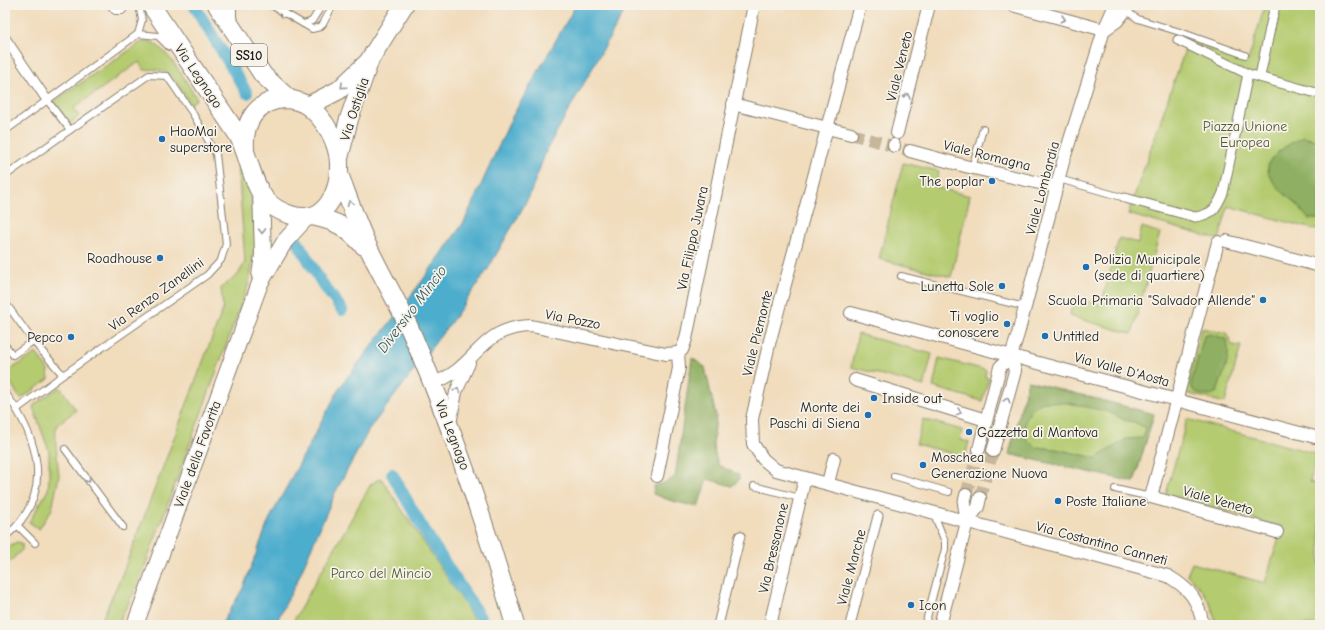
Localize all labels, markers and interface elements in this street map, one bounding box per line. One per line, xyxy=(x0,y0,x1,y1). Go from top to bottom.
one-way arrow xyxy=(1059,14,1066,23)
street label: Viale Veneto xyxy=(883,29,916,103)
street label: Via Legnago xyxy=(171,41,226,112)
road number: SS10 xyxy=(231,44,267,66)
street label: Via Ostiglia xyxy=(336,75,373,143)
one-way arrow xyxy=(340,82,348,89)
one-way arrow xyxy=(902,92,910,99)
park label: Piazza Unione Europea xyxy=(1203,118,1287,151)
place label: HaoMai superstore xyxy=(170,123,232,156)
marker: HaoMai superstore xyxy=(157,134,167,144)
street label: Viale Romagna xyxy=(941,136,1032,175)
street label: Viale Lombardia xyxy=(1022,140,1063,237)
place label: The poplar xyxy=(919,173,984,190)
marker: The poplar xyxy=(987,176,997,186)
street label: Via Filippo Juvara xyxy=(673,185,712,292)
one-way arrow xyxy=(346,200,354,207)
one-way arrow xyxy=(258,228,266,234)
place label: Roadhouse xyxy=(87,250,152,267)
place label: Polizia Municipale (sede di quartiere) xyxy=(1094,251,1205,284)
marker: Roadhouse xyxy=(155,253,165,263)
street label: Via Renzo Zanellini xyxy=(105,254,207,335)
water label: Diversivo Mincio xyxy=(373,262,451,356)
marker: Polizia Municipale (sede di quartiere) xyxy=(1081,262,1091,272)
place label: Lunetta Sole xyxy=(921,278,994,295)
marker: Lunetta Sole xyxy=(997,281,1007,291)
street label: Viale Piemonte xyxy=(739,288,776,378)
place label: Scuola Primaria "Salvador Allende" xyxy=(1048,292,1255,309)
marker: Scuola Primaria "Salvador Allende" xyxy=(1258,295,1268,305)
street label: Via Pozzo xyxy=(544,306,602,333)
place label: Ti voglio conoscere xyxy=(938,308,999,341)
marker: Ti voglio conoscere xyxy=(1002,319,1012,329)
place label: Untitled xyxy=(1053,328,1099,345)
place label: Pepco xyxy=(27,329,63,346)
marker: Untitled xyxy=(1040,331,1050,341)
marker: Pepco xyxy=(66,332,76,342)
street label: Via Valle D'Aosta xyxy=(1072,349,1171,390)
one-way arrow xyxy=(452,387,461,394)
place label: Inside out xyxy=(882,390,943,407)
marker: Inside out xyxy=(869,393,879,403)
one-way arrow xyxy=(1002,397,1011,404)
street label: Via Legnago xyxy=(431,398,474,473)
street label: Viale della Favorita xyxy=(170,399,225,510)
place label: Monte dei Paschi di Siena xyxy=(769,399,860,432)
one-way arrow xyxy=(955,407,962,415)
marker: Monte dei Paschi di Siena xyxy=(863,410,873,420)
place label: Gazzetta di Mantova xyxy=(977,424,1098,441)
marker: Gazzetta di Mantova xyxy=(964,427,974,437)
place label: Moschea Generazione Nuova xyxy=(931,449,1048,482)
marker: Moschea Generazione Nuova xyxy=(918,460,928,470)
one-way arrow xyxy=(83,476,90,483)
street label: Viale Veneto xyxy=(1181,482,1255,519)
place label: Poste Italiane xyxy=(1066,493,1146,510)
marker: Poste Italiane xyxy=(1053,496,1063,506)
street label: Via Bressanone xyxy=(755,501,792,595)
street label: Via Costantino Canneti xyxy=(1034,518,1169,569)
street label: Viale Marche xyxy=(833,527,870,607)
park label: Parco del Mincio xyxy=(331,565,431,582)
place label: Icon xyxy=(919,597,946,614)
marker: Icon xyxy=(906,600,916,610)

